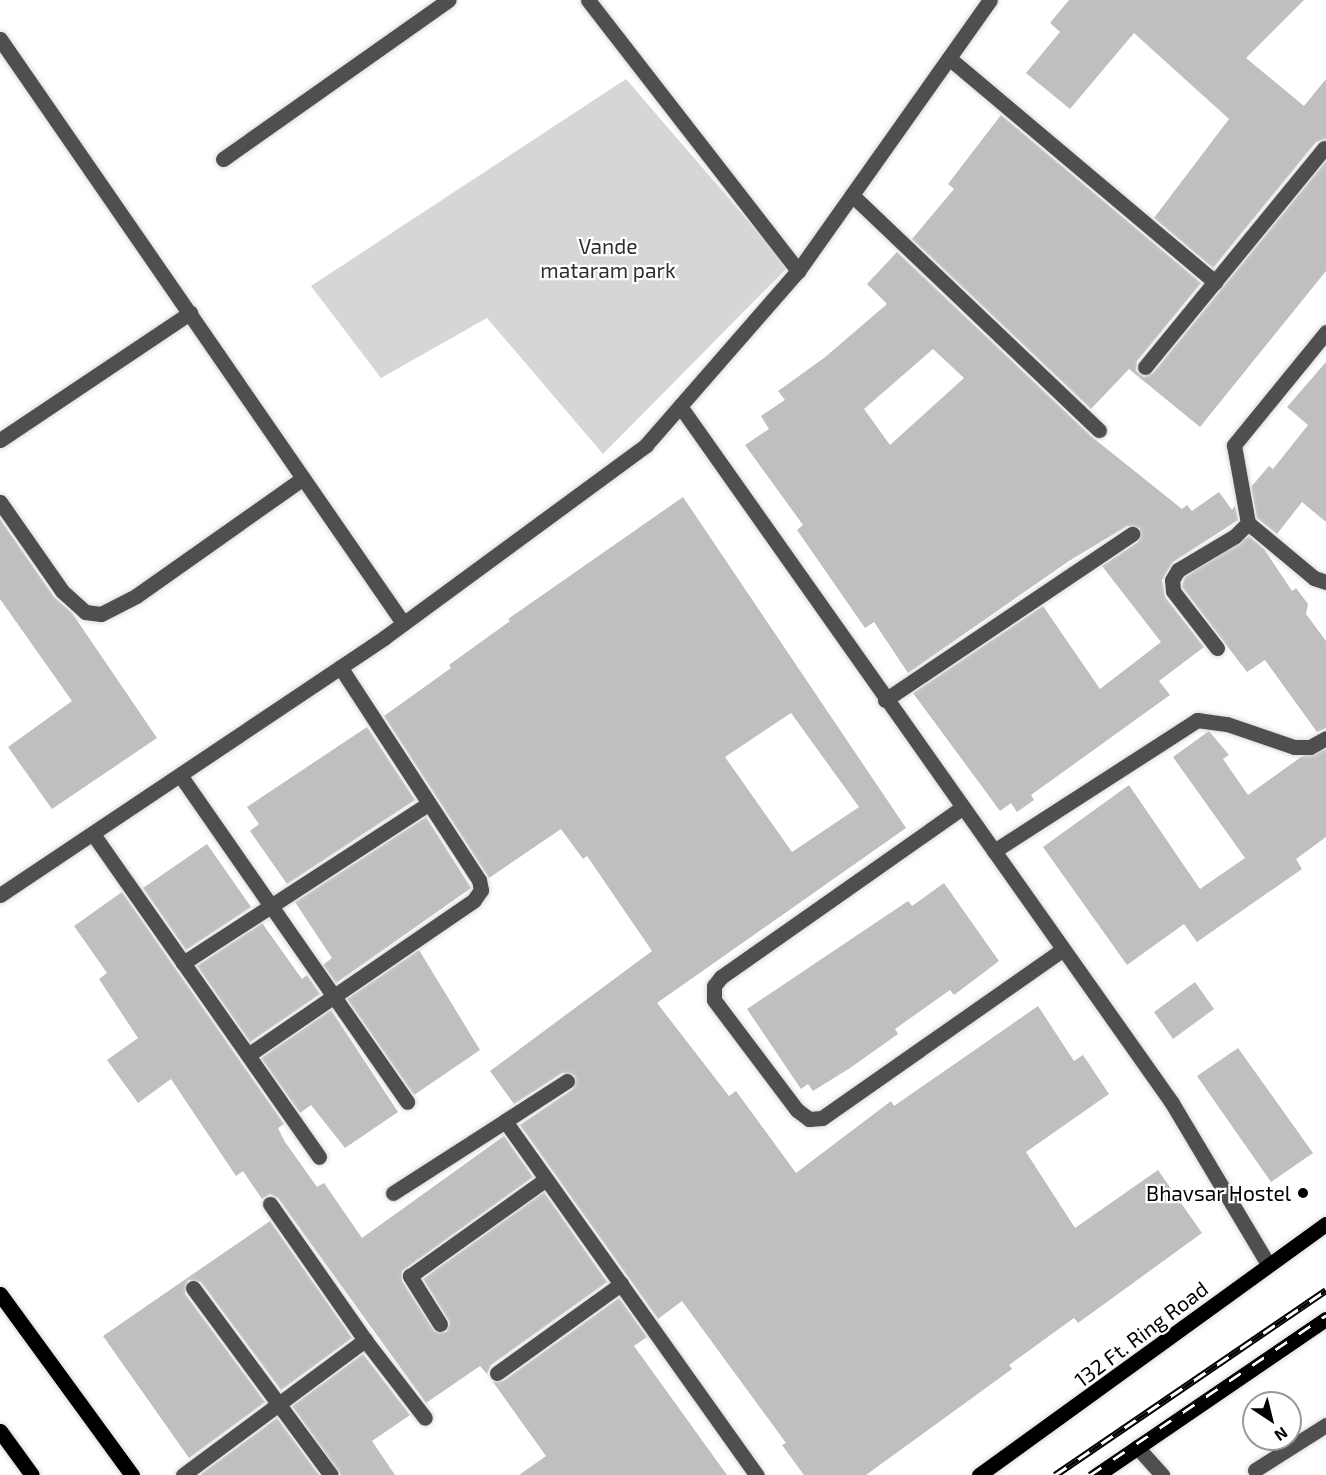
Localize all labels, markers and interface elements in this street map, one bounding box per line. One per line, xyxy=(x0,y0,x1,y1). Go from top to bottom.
park label: Vande mataram park xyxy=(540,233,676,283)
place label: Bhavsar Hostel xyxy=(1146,1180,1291,1206)
marker: Bhavsar Hostel xyxy=(1296,1186,1310,1200)
street label: 132 Ft. Ring Road xyxy=(1069,1276,1213,1392)
north arrow xyxy=(1242,1391,1302,1451)
text: N xyxy=(1271,1423,1292,1446)

